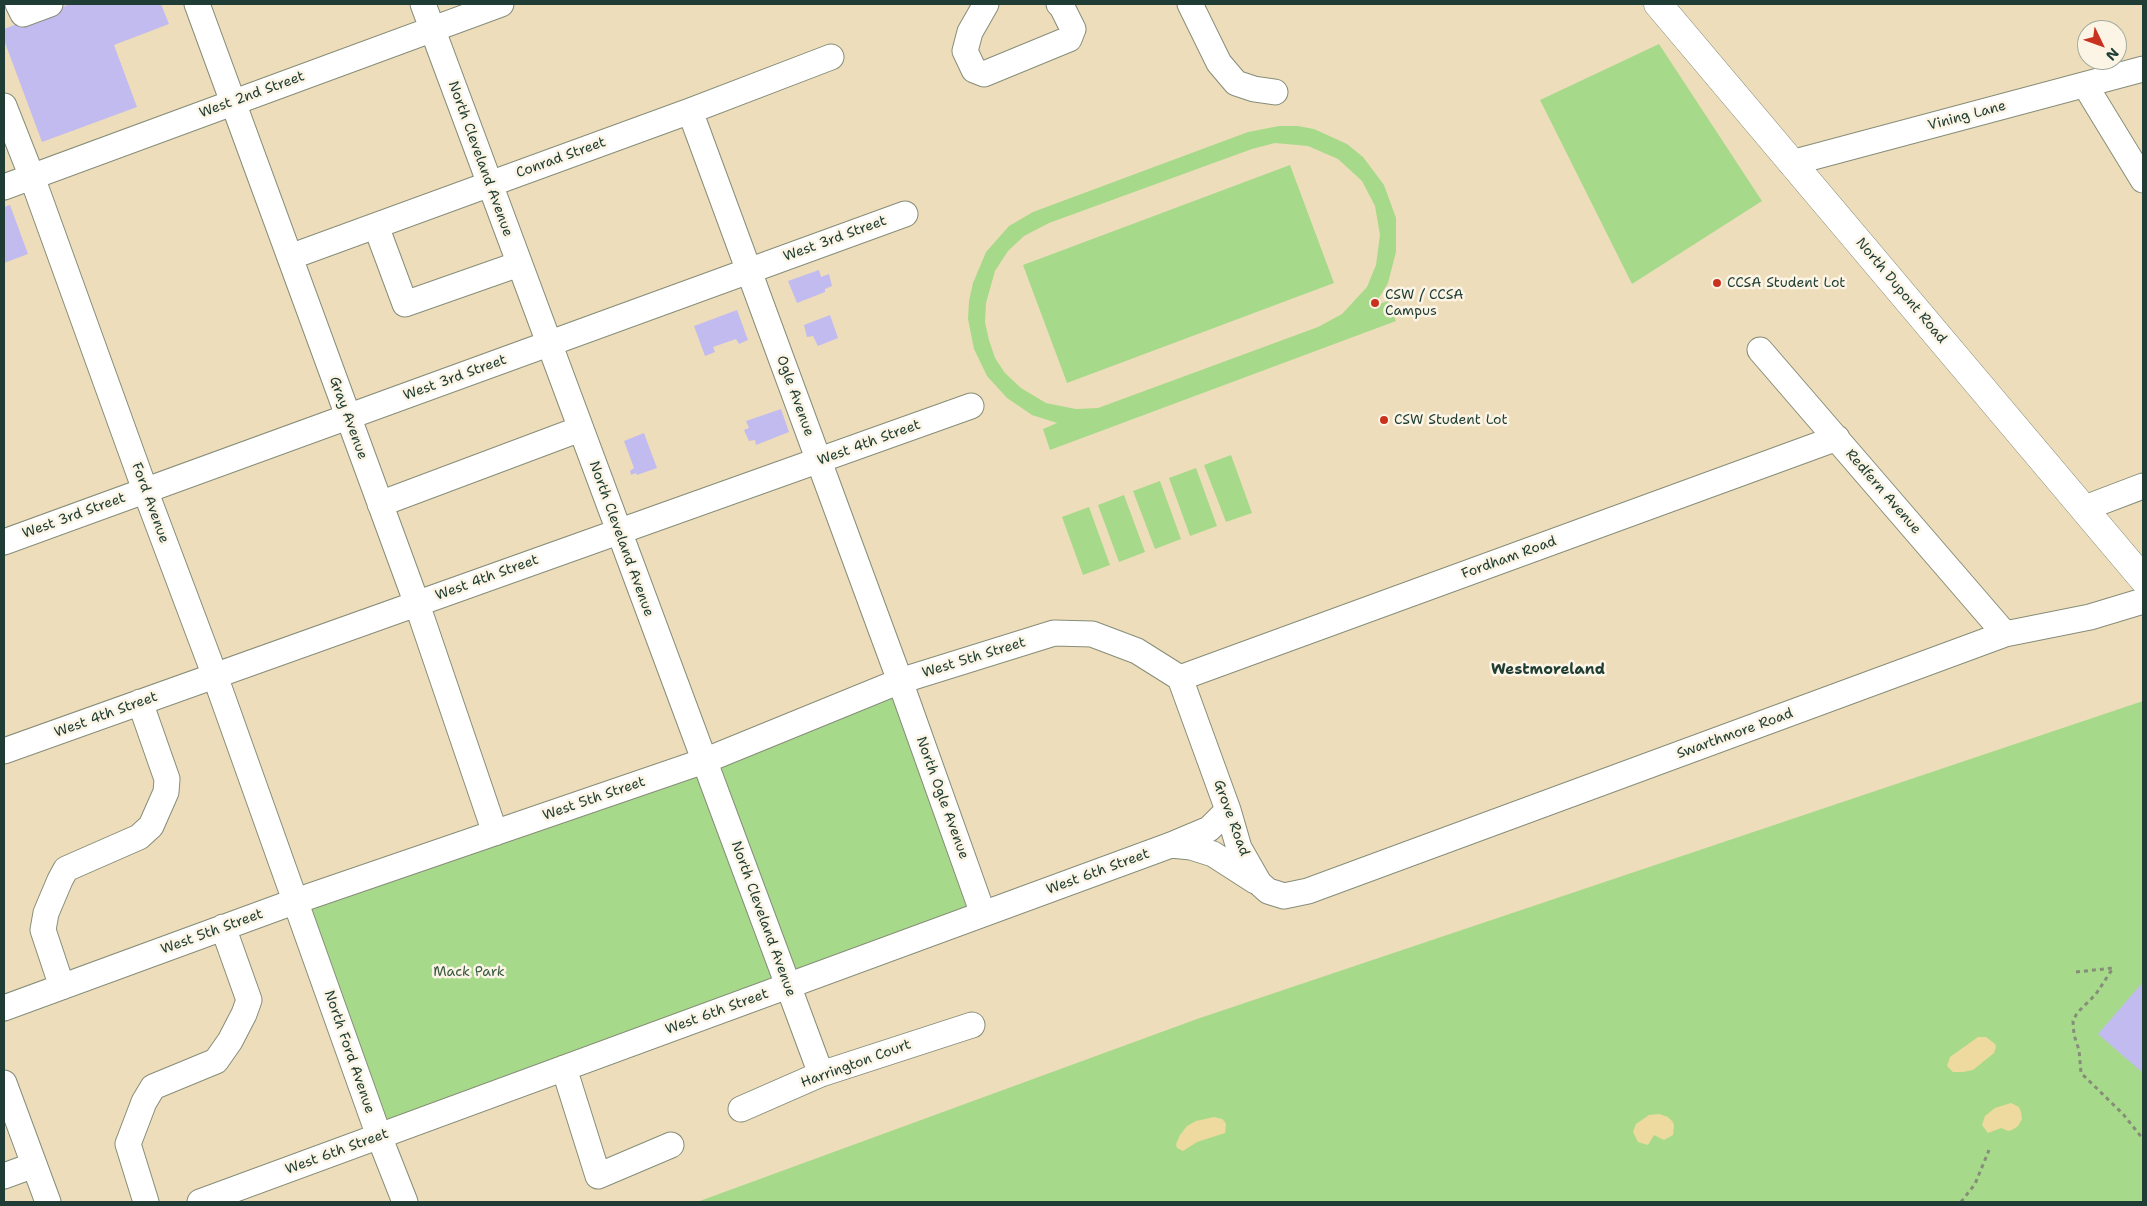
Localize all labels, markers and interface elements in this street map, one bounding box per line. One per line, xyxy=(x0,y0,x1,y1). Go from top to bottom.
north arrow xyxy=(2077,20,2127,70)
text: N xyxy=(2102,44,2123,65)
street label: West 2nd Street xyxy=(197,68,307,122)
street label: North Cleveland Avenue xyxy=(444,79,516,239)
street label: Vining Lane xyxy=(1926,98,2008,134)
street label: Conrad Street xyxy=(514,134,608,182)
street label: West 3rd Street xyxy=(781,213,889,265)
street label: North Dupont Road xyxy=(1852,235,1950,347)
place label: CCSA Student Lot xyxy=(1727,275,1845,291)
marker: CCSA Student Lot xyxy=(1711,277,1723,289)
place label: CSW / CCSA Campus xyxy=(1385,287,1463,320)
marker: CSW / CCSA Campus xyxy=(1369,297,1381,309)
street label: West 3rd Street xyxy=(401,352,509,404)
street label: Ogle Avenue xyxy=(773,353,817,439)
street label: Gray Avenue xyxy=(325,374,371,462)
place label: CSW Student Lot xyxy=(1394,412,1508,428)
marker: CSW Student Lot xyxy=(1378,414,1390,426)
street label: West 4th Street xyxy=(815,417,923,469)
street label: Redfern Avenue xyxy=(1842,446,1924,538)
street label: North Cleveland Avenue xyxy=(585,459,657,619)
street label: Ford Avenue xyxy=(128,460,172,546)
street label: West 3rd Street xyxy=(20,490,128,542)
street label: Fordham Road xyxy=(1459,533,1559,583)
street label: West 4th Street xyxy=(433,552,541,604)
street label: West 5th Street xyxy=(920,634,1028,682)
district label: Westmoreland xyxy=(1491,661,1605,679)
street label: West 4th Street xyxy=(52,689,160,741)
street label: Swarthmore Road xyxy=(1675,705,1795,763)
street label: North Ogle Avenue xyxy=(912,734,972,862)
street label: West 5th Street xyxy=(541,774,647,824)
street label: Grove Road xyxy=(1209,778,1253,858)
street label: North Cleveland Avenue xyxy=(727,839,799,999)
street label: West 6th Street xyxy=(1044,846,1152,898)
street label: West 5th Street xyxy=(159,906,265,958)
park label: Mack Park xyxy=(433,964,505,980)
street label: West 6th Street xyxy=(663,986,771,1038)
street label: North Ford Avenue xyxy=(320,988,378,1116)
street label: Harrington Court xyxy=(799,1036,913,1092)
street label: West 6th Street xyxy=(283,1126,391,1178)

